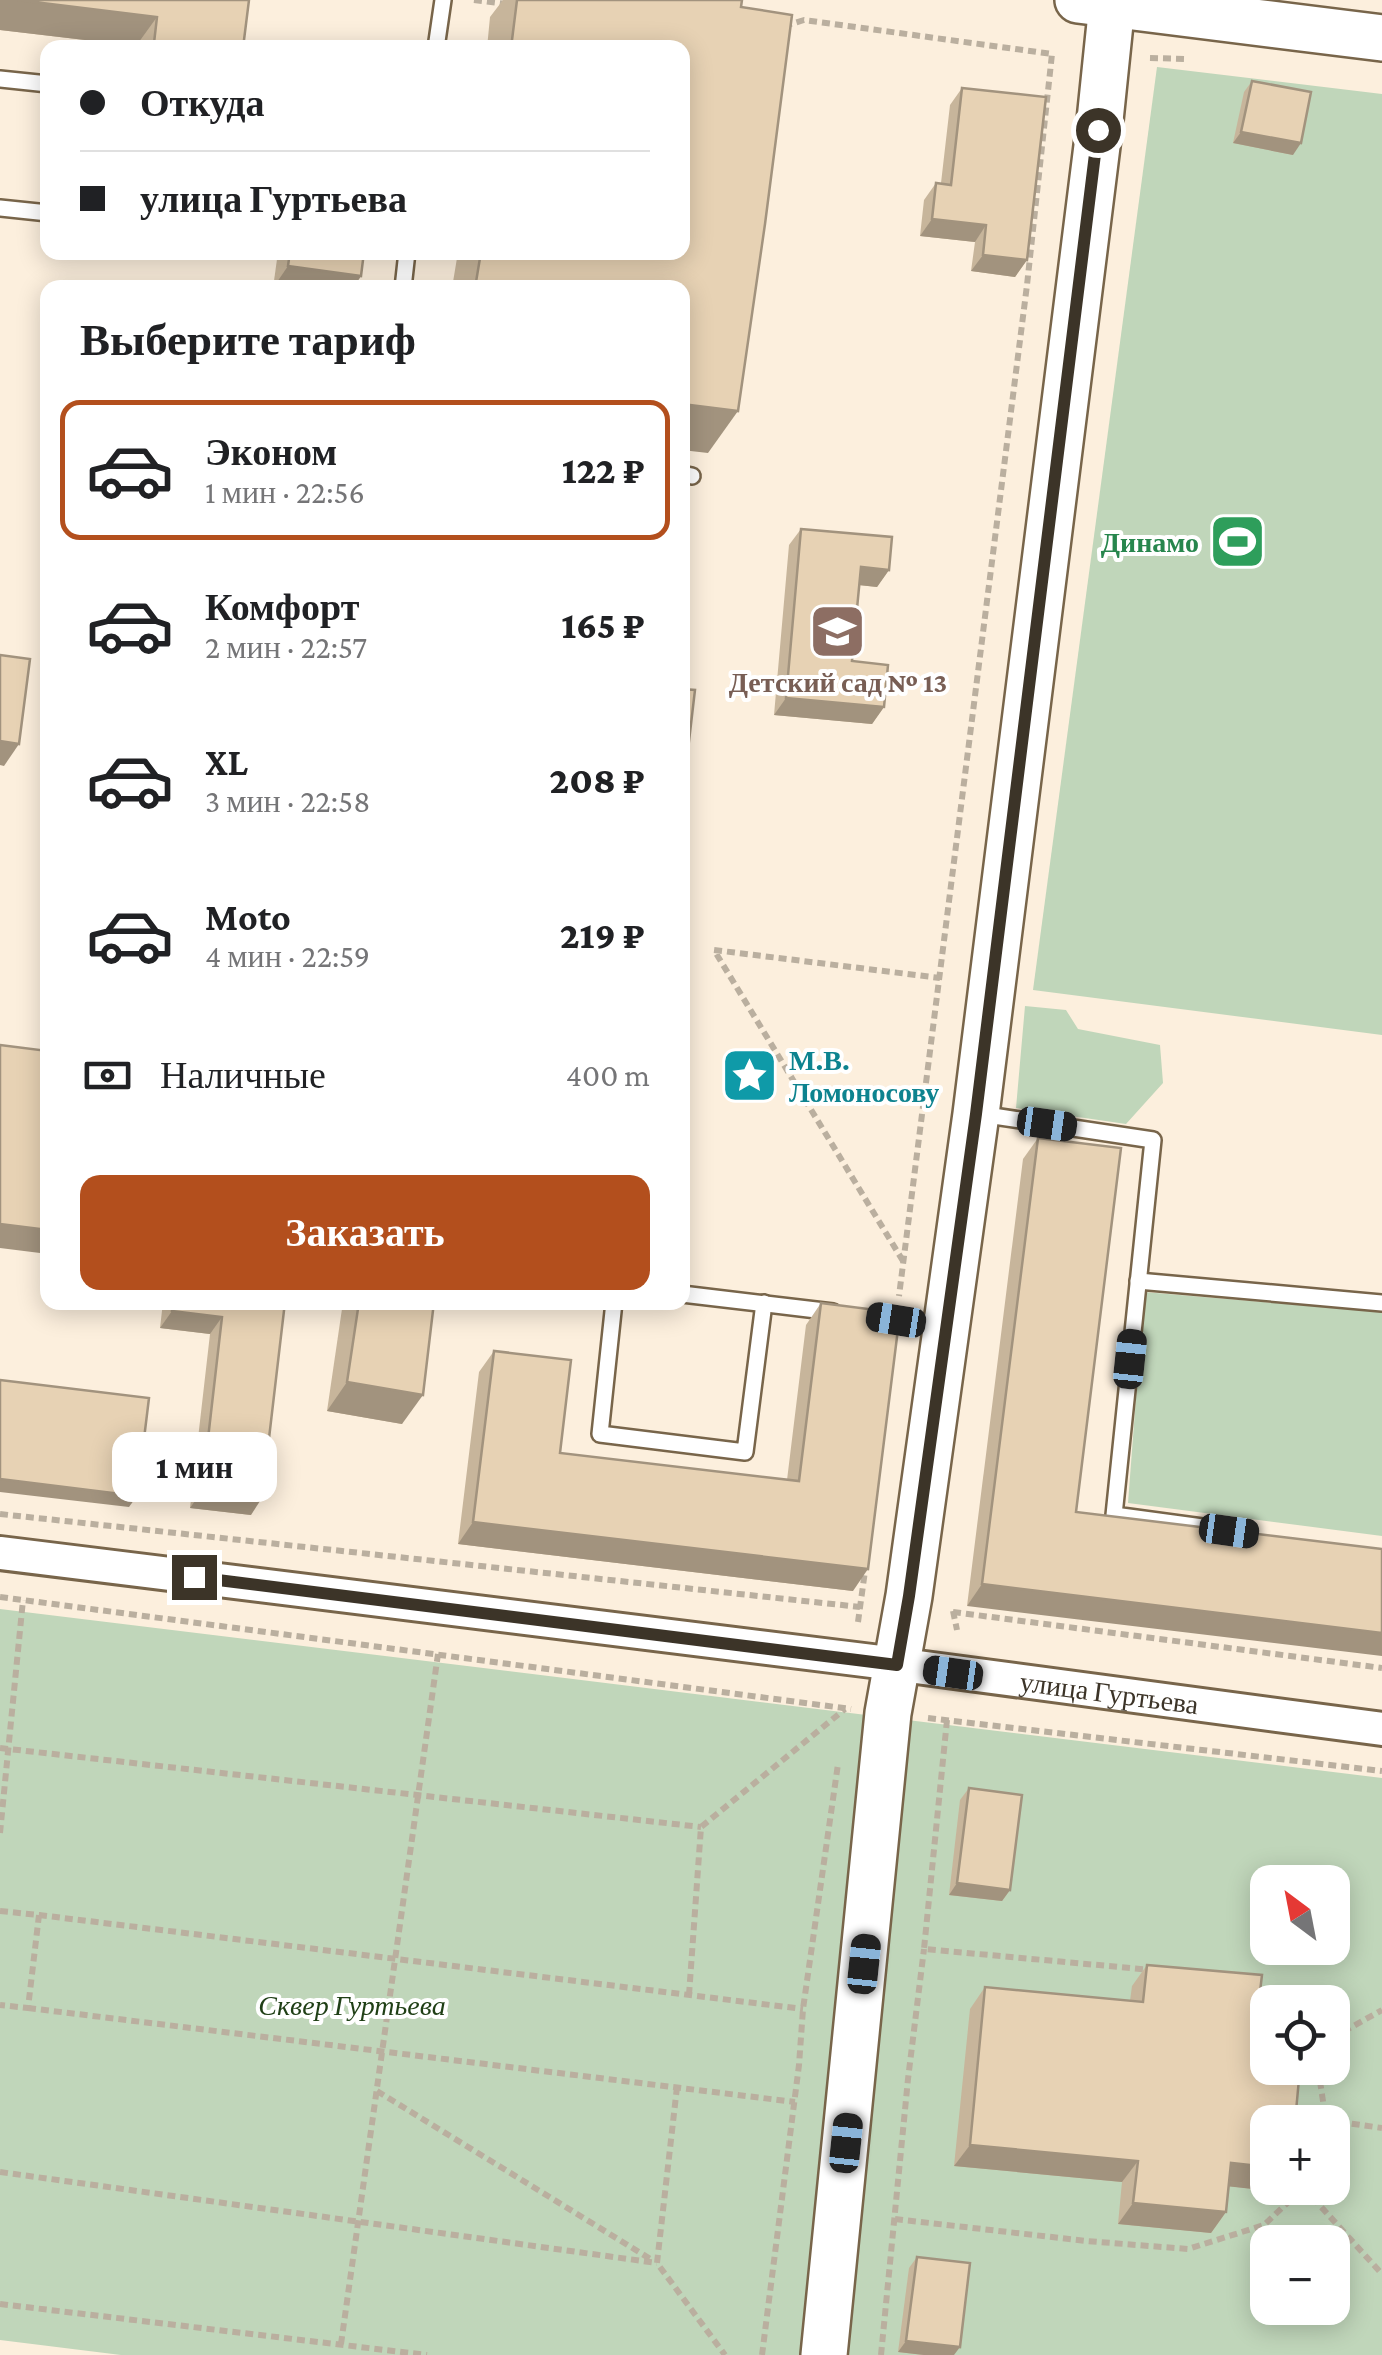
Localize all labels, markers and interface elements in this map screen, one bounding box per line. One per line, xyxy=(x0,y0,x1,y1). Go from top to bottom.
text: Откуда xyxy=(140,82,264,124)
route start xyxy=(1076,108,1121,153)
text: улица Гуртьева xyxy=(140,178,407,220)
text: Выберите тариф xyxy=(80,315,416,365)
icon: car xyxy=(85,425,175,515)
text: Эконом xyxy=(205,431,337,473)
text: 122 ₽ xyxy=(562,449,645,491)
text: 1 мин · 22:56 xyxy=(205,474,365,510)
sports icon: Динамо xyxy=(1208,512,1268,572)
place label: Динамо xyxy=(1101,527,1199,558)
icon: car xyxy=(85,580,175,670)
text: Комфорт xyxy=(205,586,359,628)
school or university icon: Детский сад № 13 xyxy=(808,601,868,661)
text: 165 ₽ xyxy=(561,604,645,646)
text: 2 мин · 22:57 xyxy=(205,629,367,665)
place label: Детский сад № 13 xyxy=(729,667,947,698)
icon: car xyxy=(85,735,175,825)
text: XL xyxy=(205,741,248,783)
text: 208 ₽ xyxy=(549,759,645,801)
text: 3 мин · 22:58 xyxy=(205,783,370,819)
icon: car xyxy=(85,890,175,980)
text: Moto xyxy=(205,896,291,938)
text: 219 ₽ xyxy=(560,914,645,956)
text: 4 мин · 22:59 xyxy=(205,938,370,974)
place label: М.В. Ломоносову xyxy=(789,1045,939,1108)
place icon: М.В. Ломоносову xyxy=(720,1046,780,1106)
icon: cash xyxy=(80,1048,135,1103)
text: Наличные xyxy=(160,1054,326,1096)
text: 400 m xyxy=(566,1057,650,1093)
car xyxy=(1015,1105,1079,1143)
button: Заказать xyxy=(80,1175,650,1290)
car xyxy=(864,1300,928,1340)
car xyxy=(1112,1328,1148,1390)
callout: 1 мин xyxy=(111,1432,276,1502)
text: 1 мин xyxy=(156,1449,233,1485)
car xyxy=(1197,1512,1261,1550)
route end xyxy=(172,1555,217,1600)
car xyxy=(921,1654,985,1692)
street label: улица Гуртьева xyxy=(1018,1666,1201,1720)
north arrow xyxy=(1250,1865,1350,1965)
map controls xyxy=(1250,1865,1350,2325)
car xyxy=(846,1933,882,1995)
button: locate xyxy=(1250,1985,1350,2085)
park label: Сквер Гуртьева xyxy=(258,1990,446,2021)
button: + xyxy=(1250,2105,1350,2205)
car xyxy=(828,2112,864,2174)
button: − xyxy=(1250,2225,1350,2325)

